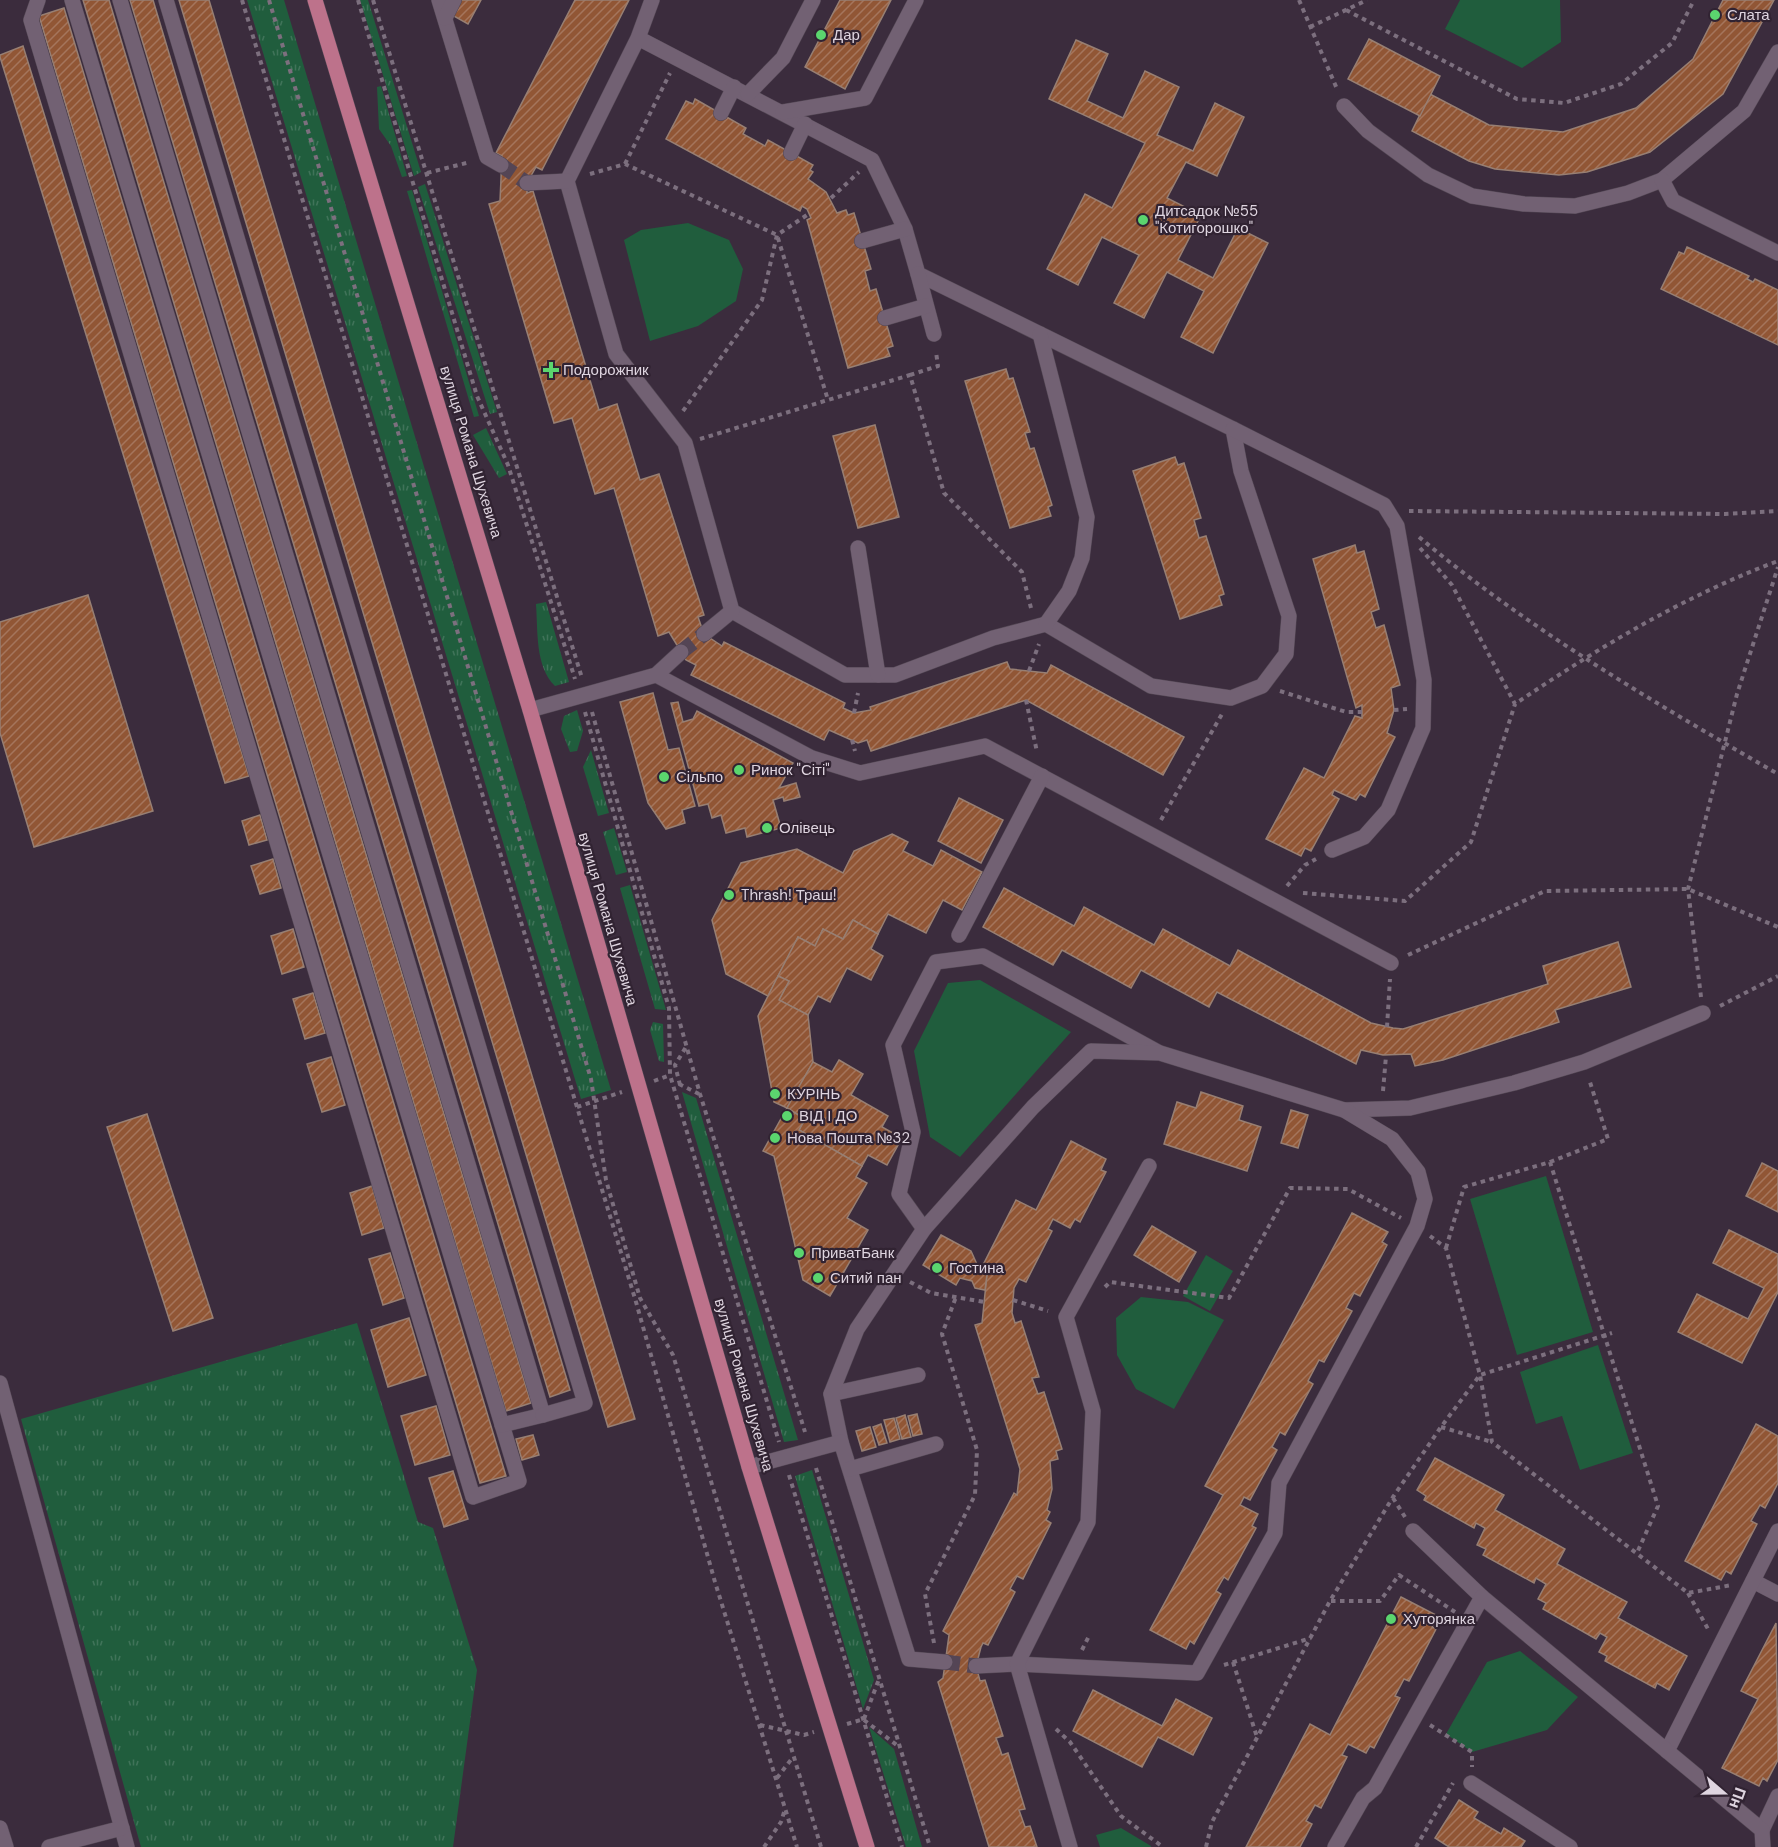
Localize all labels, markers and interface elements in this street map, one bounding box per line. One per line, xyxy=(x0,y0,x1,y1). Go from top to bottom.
place label: Слата xyxy=(1727,5,1770,25)
marker: Слата xyxy=(1708,8,1722,22)
place label: Дар xyxy=(833,25,860,45)
marker: Дар xyxy=(814,28,828,42)
place label: Дитсадок №55 "Котигорошко" xyxy=(1155,201,1258,238)
marker: Дитсадок №55 "Котигорошко" xyxy=(1136,213,1150,227)
place label: Подорожник xyxy=(563,360,649,380)
street label: вулиця Романа Шухевича xyxy=(435,363,507,541)
marker: Подорожник xyxy=(544,363,558,377)
place label: Ринок "Сіті" xyxy=(751,760,830,780)
marker: Ринок "Сіті" xyxy=(732,763,746,777)
place label: Сільпо xyxy=(676,767,723,787)
marker: Сільпо xyxy=(657,770,671,784)
place label: Олівець xyxy=(779,818,835,838)
marker: Олівець xyxy=(760,821,774,835)
street label: вулиця Романа Шухевича xyxy=(574,830,642,1008)
place label: Thrash! Траш! xyxy=(741,885,836,905)
marker: Thrash! Траш! xyxy=(722,888,736,902)
place label: КУРІНЬ xyxy=(787,1084,840,1104)
marker: КУРІНЬ xyxy=(768,1087,782,1101)
place label: ВІД І ДО xyxy=(799,1106,857,1126)
marker: ВІД І ДО xyxy=(780,1109,794,1123)
place label: Нова Пошта №32 xyxy=(787,1128,910,1148)
marker: Нова Пошта №32 xyxy=(768,1131,782,1145)
place label: ПриватБанк xyxy=(811,1243,895,1263)
marker: ПриватБанк xyxy=(792,1246,806,1260)
place label: Гостина xyxy=(949,1258,1004,1278)
marker: Гостина xyxy=(930,1261,944,1275)
place label: Ситий пан xyxy=(830,1268,902,1288)
marker: Ситий пан xyxy=(811,1271,825,1285)
street label: вулиця Романа Шухевича xyxy=(710,1296,778,1474)
place label: Хуторянка xyxy=(1403,1609,1476,1629)
marker: Хуторянка xyxy=(1384,1612,1398,1626)
north arrow xyxy=(1694,1763,1754,1823)
text: Пн xyxy=(1724,1784,1751,1811)

